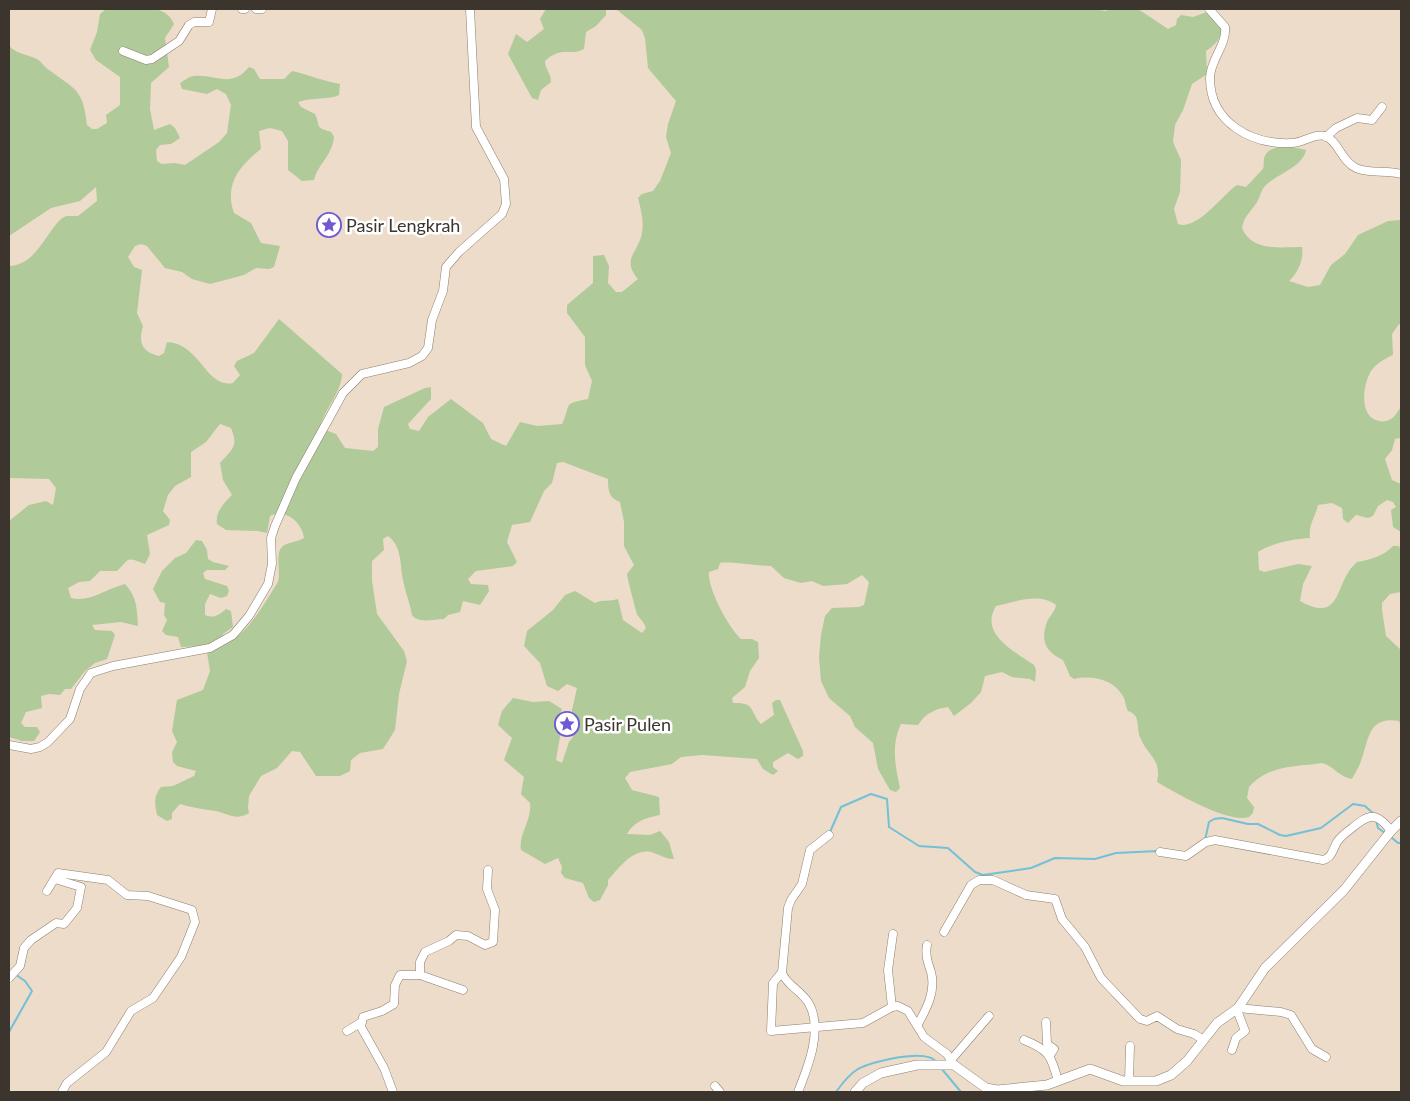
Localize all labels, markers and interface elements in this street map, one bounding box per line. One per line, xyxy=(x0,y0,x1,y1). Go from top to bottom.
place icon: Pasir Lengkrah xyxy=(316,212,342,238)
place label: Pasir Lengkrah xyxy=(346,214,460,236)
place icon: Pasir Pulen xyxy=(554,711,580,737)
place label: Pasir Pulen xyxy=(584,713,671,735)

